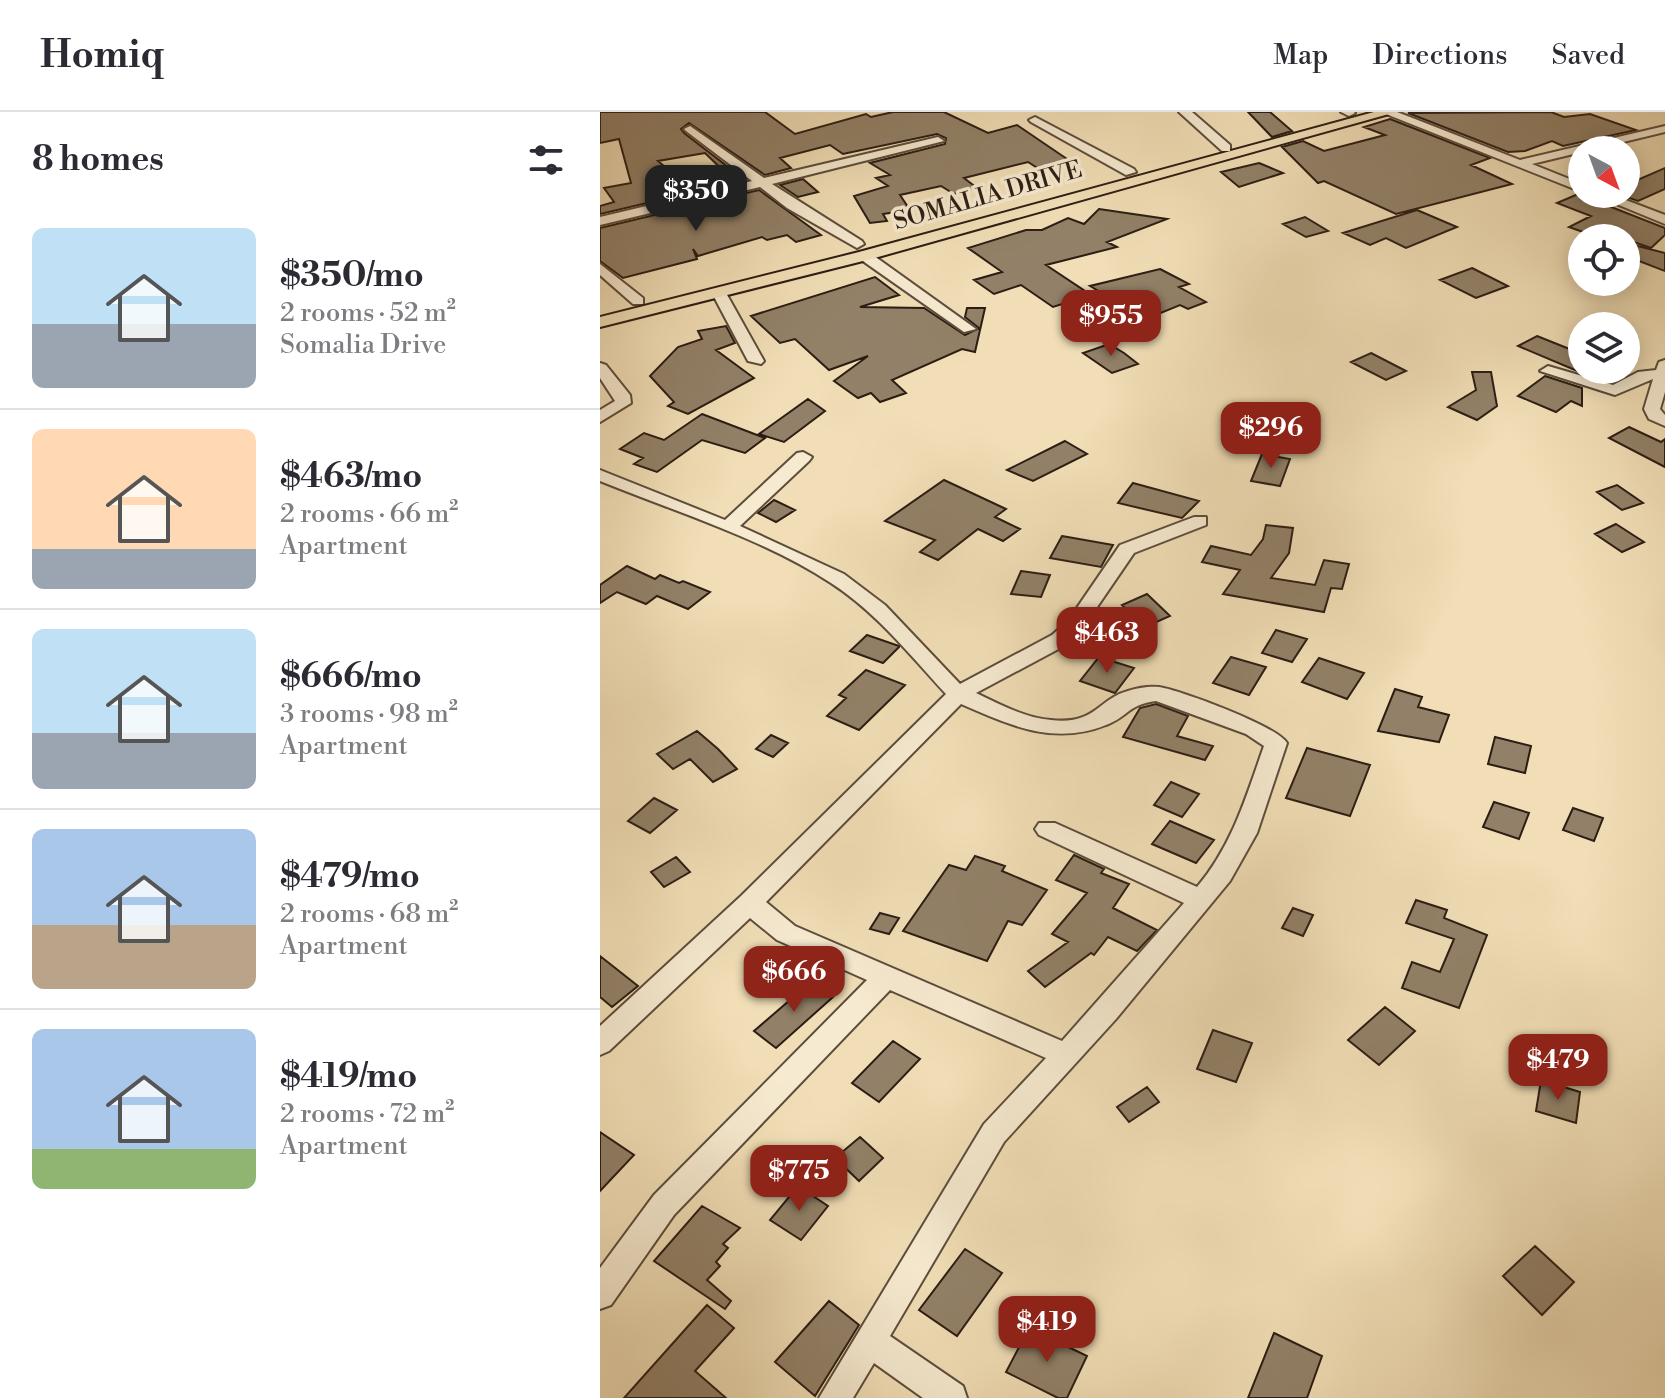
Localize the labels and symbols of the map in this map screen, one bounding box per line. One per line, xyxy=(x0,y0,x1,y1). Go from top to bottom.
north arrow xyxy=(1568,136,1640,208)
street label: SOMALIA DRIVE xyxy=(890,155,1086,237)
pin: $350 xyxy=(649,165,743,233)
pin: $955 xyxy=(1064,290,1158,358)
pin: $296 xyxy=(1224,402,1318,470)
pin: $463 xyxy=(1060,607,1154,675)
pin: $666 xyxy=(747,946,841,1014)
pin: $479 xyxy=(1511,1034,1605,1102)
pin: $775 xyxy=(752,1145,846,1213)
pin: $419 xyxy=(1000,1296,1094,1364)

